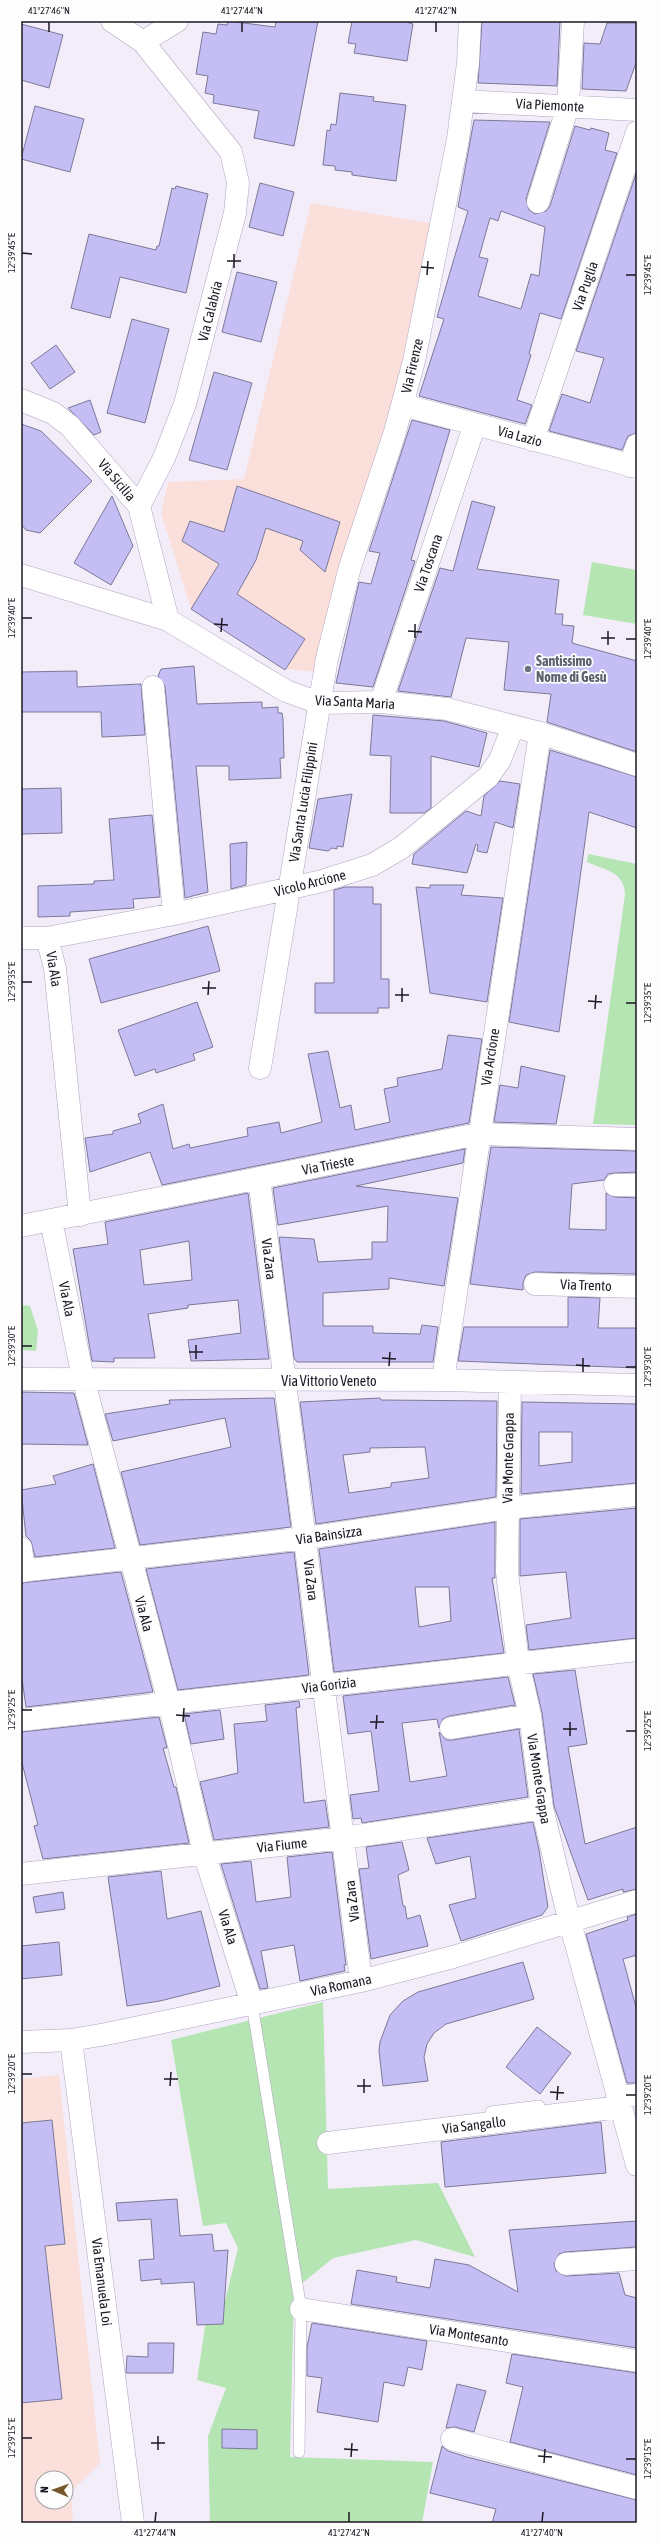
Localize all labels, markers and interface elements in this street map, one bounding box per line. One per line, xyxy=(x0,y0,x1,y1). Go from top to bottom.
text: 41°27'46"N xyxy=(28,5,70,16)
text: 41°27'44"N xyxy=(221,5,263,16)
text: 41°27'42"N xyxy=(415,5,457,16)
street label: Via Piemonte xyxy=(515,95,585,115)
text: 12°39'45"E xyxy=(6,232,17,273)
text: 12°39'45"E xyxy=(642,254,653,295)
street label: Via Puglia xyxy=(569,259,601,313)
street label: Via Calabria xyxy=(195,279,225,343)
street label: Via Firenze xyxy=(398,337,426,395)
street label: Via Lazio xyxy=(496,422,544,450)
street label: Via Sicilia xyxy=(95,456,139,504)
street label: Via Toscana xyxy=(411,532,445,594)
text: 12°39'40"E xyxy=(6,597,17,638)
text: 12°39'40"E xyxy=(642,618,653,659)
place label: Santissimo Nome di Gesù xyxy=(536,653,607,685)
marker: Santissimo Nome di Gesù xyxy=(523,664,533,674)
street label: Via Santa Maria xyxy=(315,692,395,712)
street label: Via Santa Lucia Filippini xyxy=(286,741,320,863)
street label: Vicolo Arcione xyxy=(273,866,347,900)
street label: Via Ala xyxy=(43,950,65,988)
text: 12°39'35"E xyxy=(6,961,17,1002)
text: 12°39'35"E xyxy=(642,982,653,1023)
street label: Via Arcione xyxy=(478,1027,502,1087)
street label: Via Trieste xyxy=(301,1152,355,1178)
street label: Via Zara xyxy=(259,1237,279,1281)
street label: Via Trento xyxy=(560,1276,612,1294)
street label: Via Ala xyxy=(56,1280,78,1318)
text: 12°39'30"E xyxy=(6,1325,17,1366)
text: 12°39'30"E xyxy=(642,1346,653,1387)
street label: Via Vittorio Veneto xyxy=(281,1373,377,1389)
street label: Via Monte Grappa xyxy=(499,1412,517,1504)
street label: Via Bainsizza xyxy=(295,1522,363,1548)
street label: Via Zara xyxy=(301,1558,321,1602)
street label: Via Ala xyxy=(132,1595,156,1633)
street label: Via Gorizia xyxy=(301,1674,357,1696)
text: 12°39'25"E xyxy=(6,1689,17,1730)
text: 12°39'25"E xyxy=(642,1710,653,1751)
street label: Via Monte Grappa xyxy=(524,1733,554,1825)
street label: Via Fiume xyxy=(256,1834,308,1856)
street label: Via Zara xyxy=(342,1879,362,1923)
street label: Via Ala xyxy=(215,1908,241,1946)
street label: Via Romana xyxy=(309,1971,373,1999)
text: 12°39'20"E xyxy=(6,2053,17,2094)
text: 12°39'20"E xyxy=(642,2074,653,2115)
street label: Via Sangallo xyxy=(441,2113,507,2137)
street label: Via Emanuela Loi xyxy=(89,2237,115,2327)
street label: Via Montesanto xyxy=(428,2321,510,2349)
text: 12°39'15"E xyxy=(6,2417,17,2458)
text: 12°39'15"E xyxy=(642,2438,653,2479)
north arrow xyxy=(34,2470,74,2510)
text: N xyxy=(38,2486,50,2493)
text: 41°27'44"N xyxy=(134,2527,176,2538)
text: 41°27'42"N xyxy=(328,2527,370,2538)
text: 41°27'40"N xyxy=(521,2527,563,2538)

